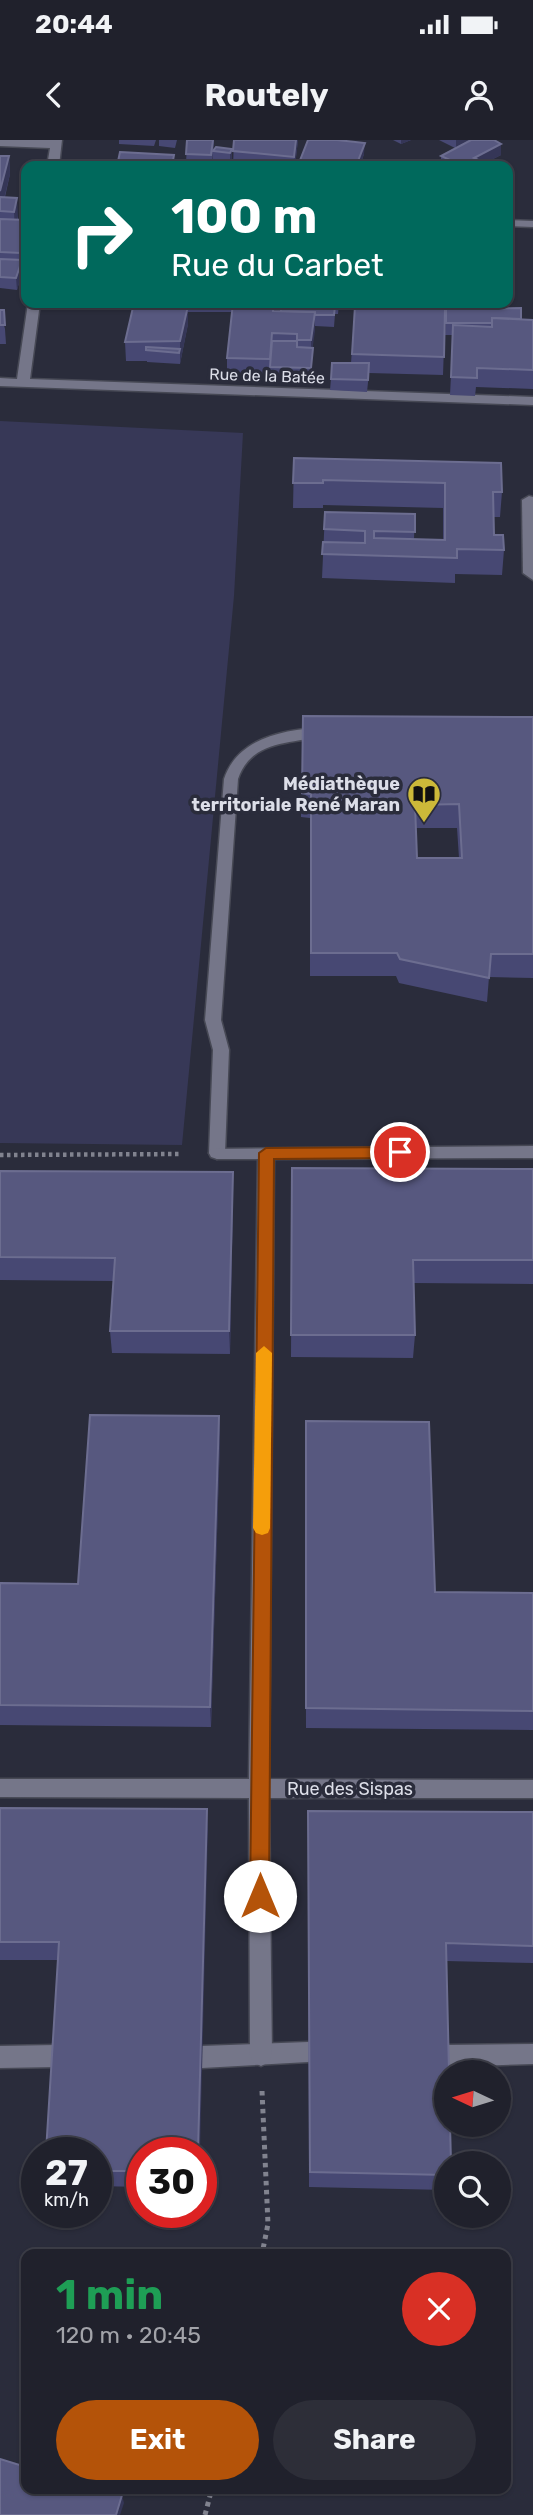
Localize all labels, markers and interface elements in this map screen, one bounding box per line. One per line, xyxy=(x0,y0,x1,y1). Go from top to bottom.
text: 20:44 xyxy=(35,9,113,40)
icon: back xyxy=(35,76,73,114)
text: Routely xyxy=(204,76,329,114)
icon: person xyxy=(460,76,498,114)
text: 100 m xyxy=(171,187,317,245)
icon: right xyxy=(56,189,147,280)
text: Rue du Carbet xyxy=(171,246,384,284)
street label: Rue de la Batée xyxy=(209,364,325,388)
place label: Médiathèque territoriale René Maran xyxy=(192,773,400,816)
library icon: Médiathèque territoriale René Maran xyxy=(405,775,443,824)
pin xyxy=(370,1122,430,1182)
icon: arrive xyxy=(381,1133,419,1171)
street label: Rue des Sispas xyxy=(287,1778,413,1800)
position arrow xyxy=(223,1859,297,1933)
north arrow xyxy=(434,2060,511,2137)
map controls xyxy=(434,2060,511,2228)
speed limit sign: 30 xyxy=(126,2137,217,2228)
button: search xyxy=(434,2151,511,2228)
text: 27 xyxy=(45,2152,88,2194)
text: km/h xyxy=(44,2189,89,2211)
text: 1 min xyxy=(56,2270,163,2320)
button: close xyxy=(402,2272,476,2346)
text: 120 m · 20:45 xyxy=(56,2321,201,2349)
button: Exit xyxy=(56,2400,259,2480)
button: Share xyxy=(273,2400,476,2480)

